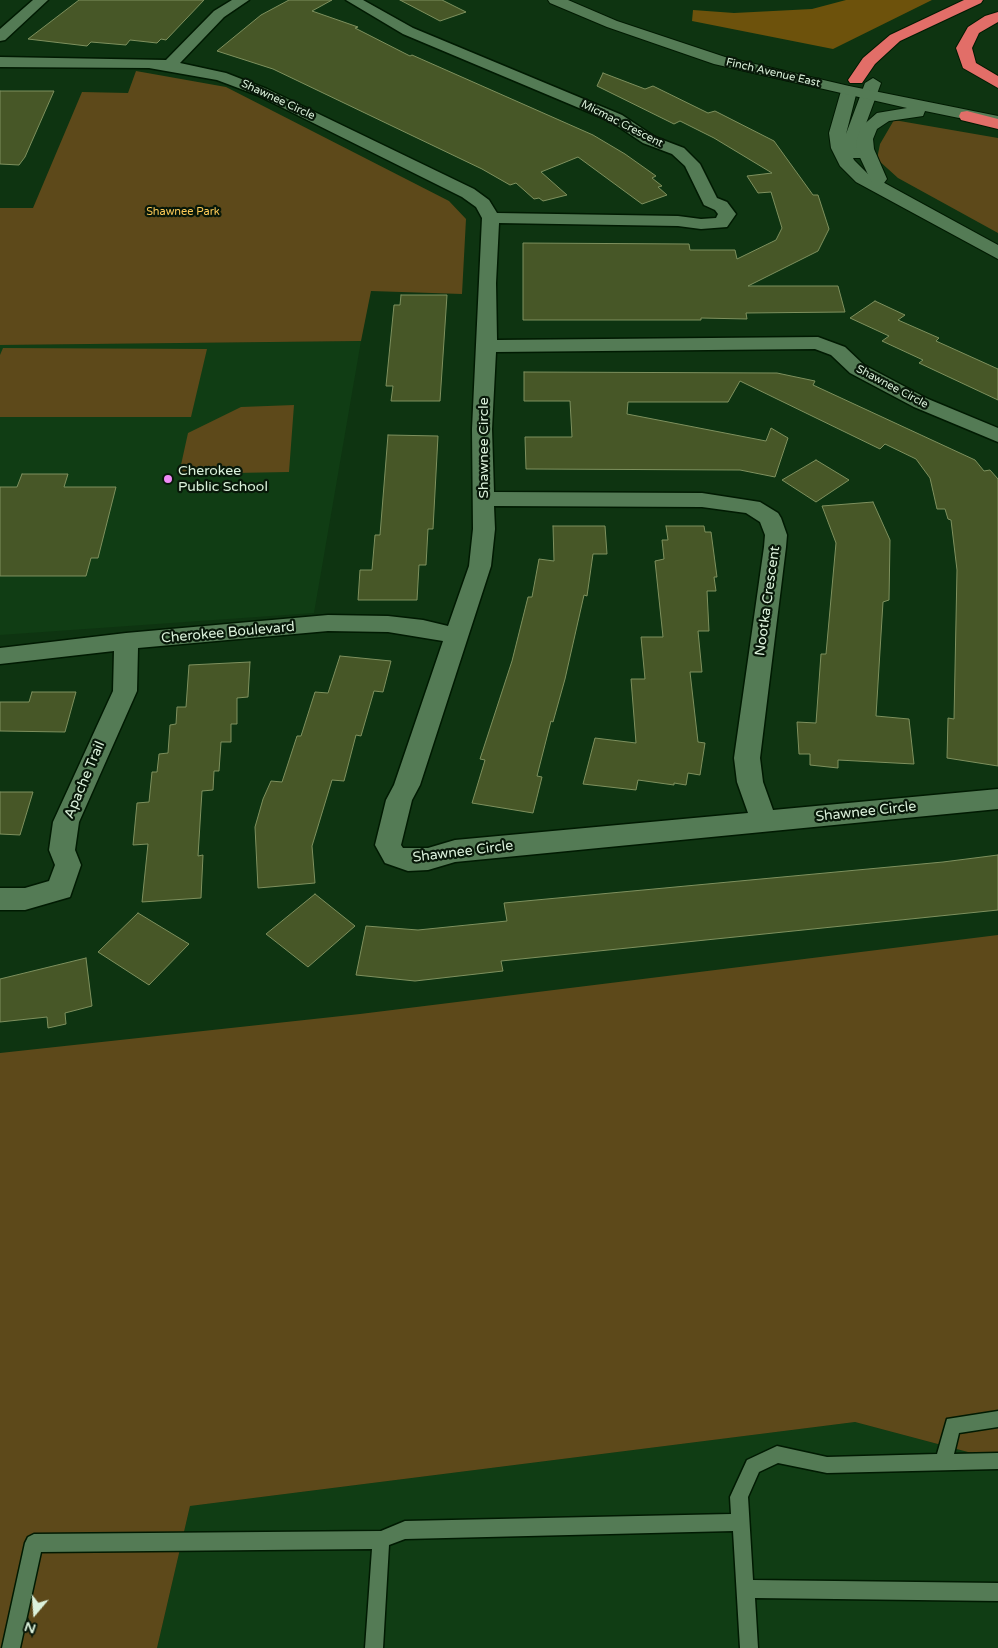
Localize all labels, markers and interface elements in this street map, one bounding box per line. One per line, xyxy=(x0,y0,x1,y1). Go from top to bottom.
street label: Finch Avenue East xyxy=(725,56,821,90)
street label: Shawnee Circle xyxy=(239,77,317,123)
street label: Micmac Crescent xyxy=(579,98,665,150)
park label: Shawnee Park xyxy=(146,205,220,219)
street label: Shawnee Circle xyxy=(854,363,930,411)
street label: Shawnee Circle xyxy=(476,397,492,499)
place label: Cherokee Public School xyxy=(178,463,268,496)
marker: Cherokee Public School xyxy=(162,473,174,485)
street label: Nootka Crescent xyxy=(752,545,784,657)
street label: Cherokee Boulevard xyxy=(161,619,295,647)
street label: Apache Trail xyxy=(61,739,109,821)
street label: Shawnee Circle xyxy=(815,798,917,826)
street label: Shawnee Circle xyxy=(412,838,514,866)
north arrow xyxy=(10,1588,60,1638)
text: N xyxy=(22,1618,38,1638)

